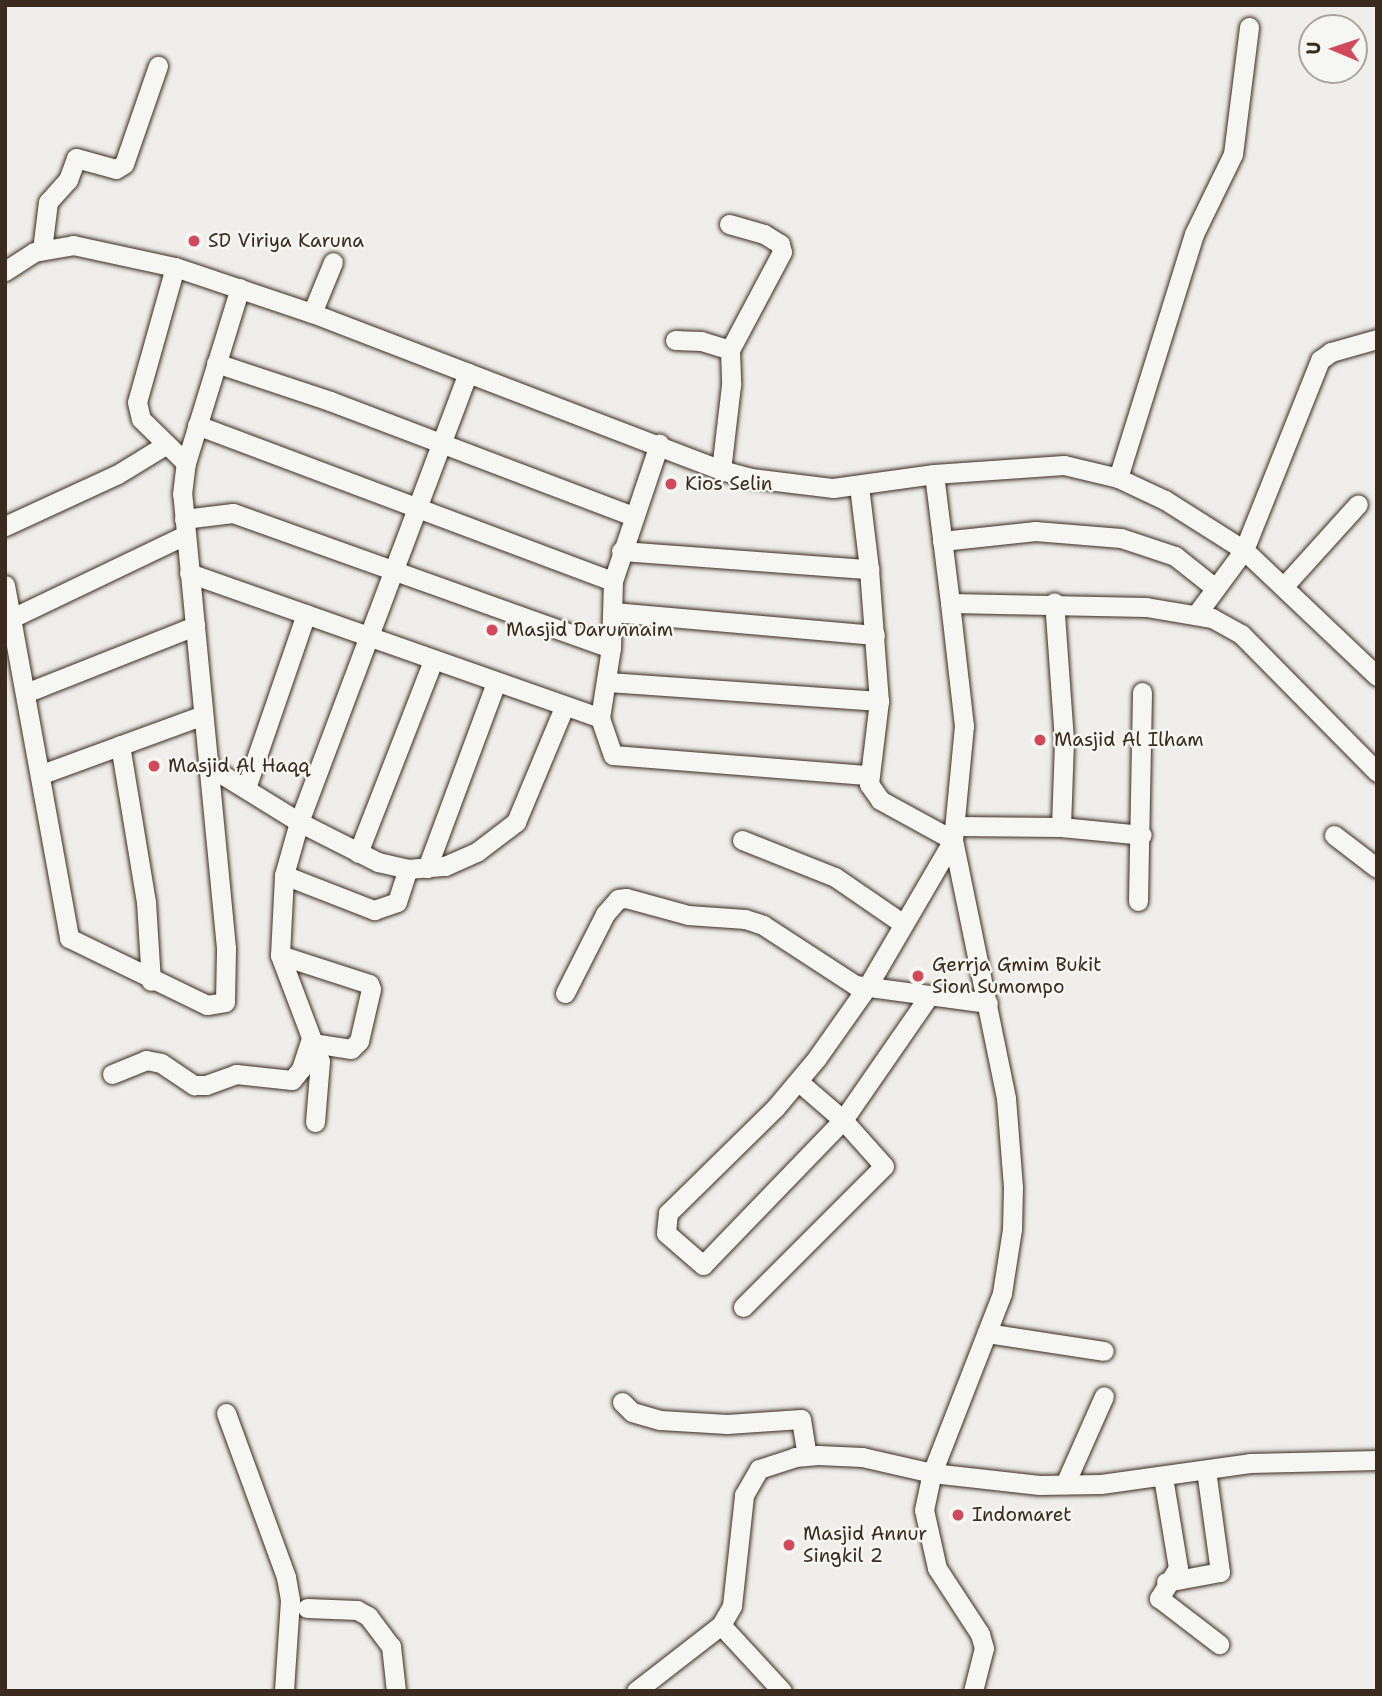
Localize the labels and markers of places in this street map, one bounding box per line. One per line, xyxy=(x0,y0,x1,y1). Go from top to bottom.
place label: SD Viriya Karuna xyxy=(208,230,364,252)
marker: SD Viriya Karuna xyxy=(186,233,202,249)
place label: Kios Selin xyxy=(685,473,772,495)
marker: Kios Selin xyxy=(663,476,679,492)
place label: Masjid Darunnaim xyxy=(506,619,673,641)
marker: Masjid Darunnaim xyxy=(484,622,500,638)
place label: Masjid Al Ilham xyxy=(1054,729,1204,751)
marker: Masjid Al Ilham xyxy=(1032,732,1048,748)
place label: Masjid Al Haqq xyxy=(168,755,309,777)
marker: Masjid Al Haqq xyxy=(146,758,162,774)
place label: Gerrja Gmim Bukit Sion Sumompo xyxy=(932,954,1101,998)
marker: Gerrja Gmim Bukit Sion Sumompo xyxy=(910,968,926,984)
place label: Indomaret xyxy=(972,1504,1072,1526)
marker: Indomaret xyxy=(950,1507,966,1523)
place label: Masjid Annur Singkil 2 xyxy=(803,1523,927,1567)
marker: Masjid Annur Singkil 2 xyxy=(781,1537,797,1553)

